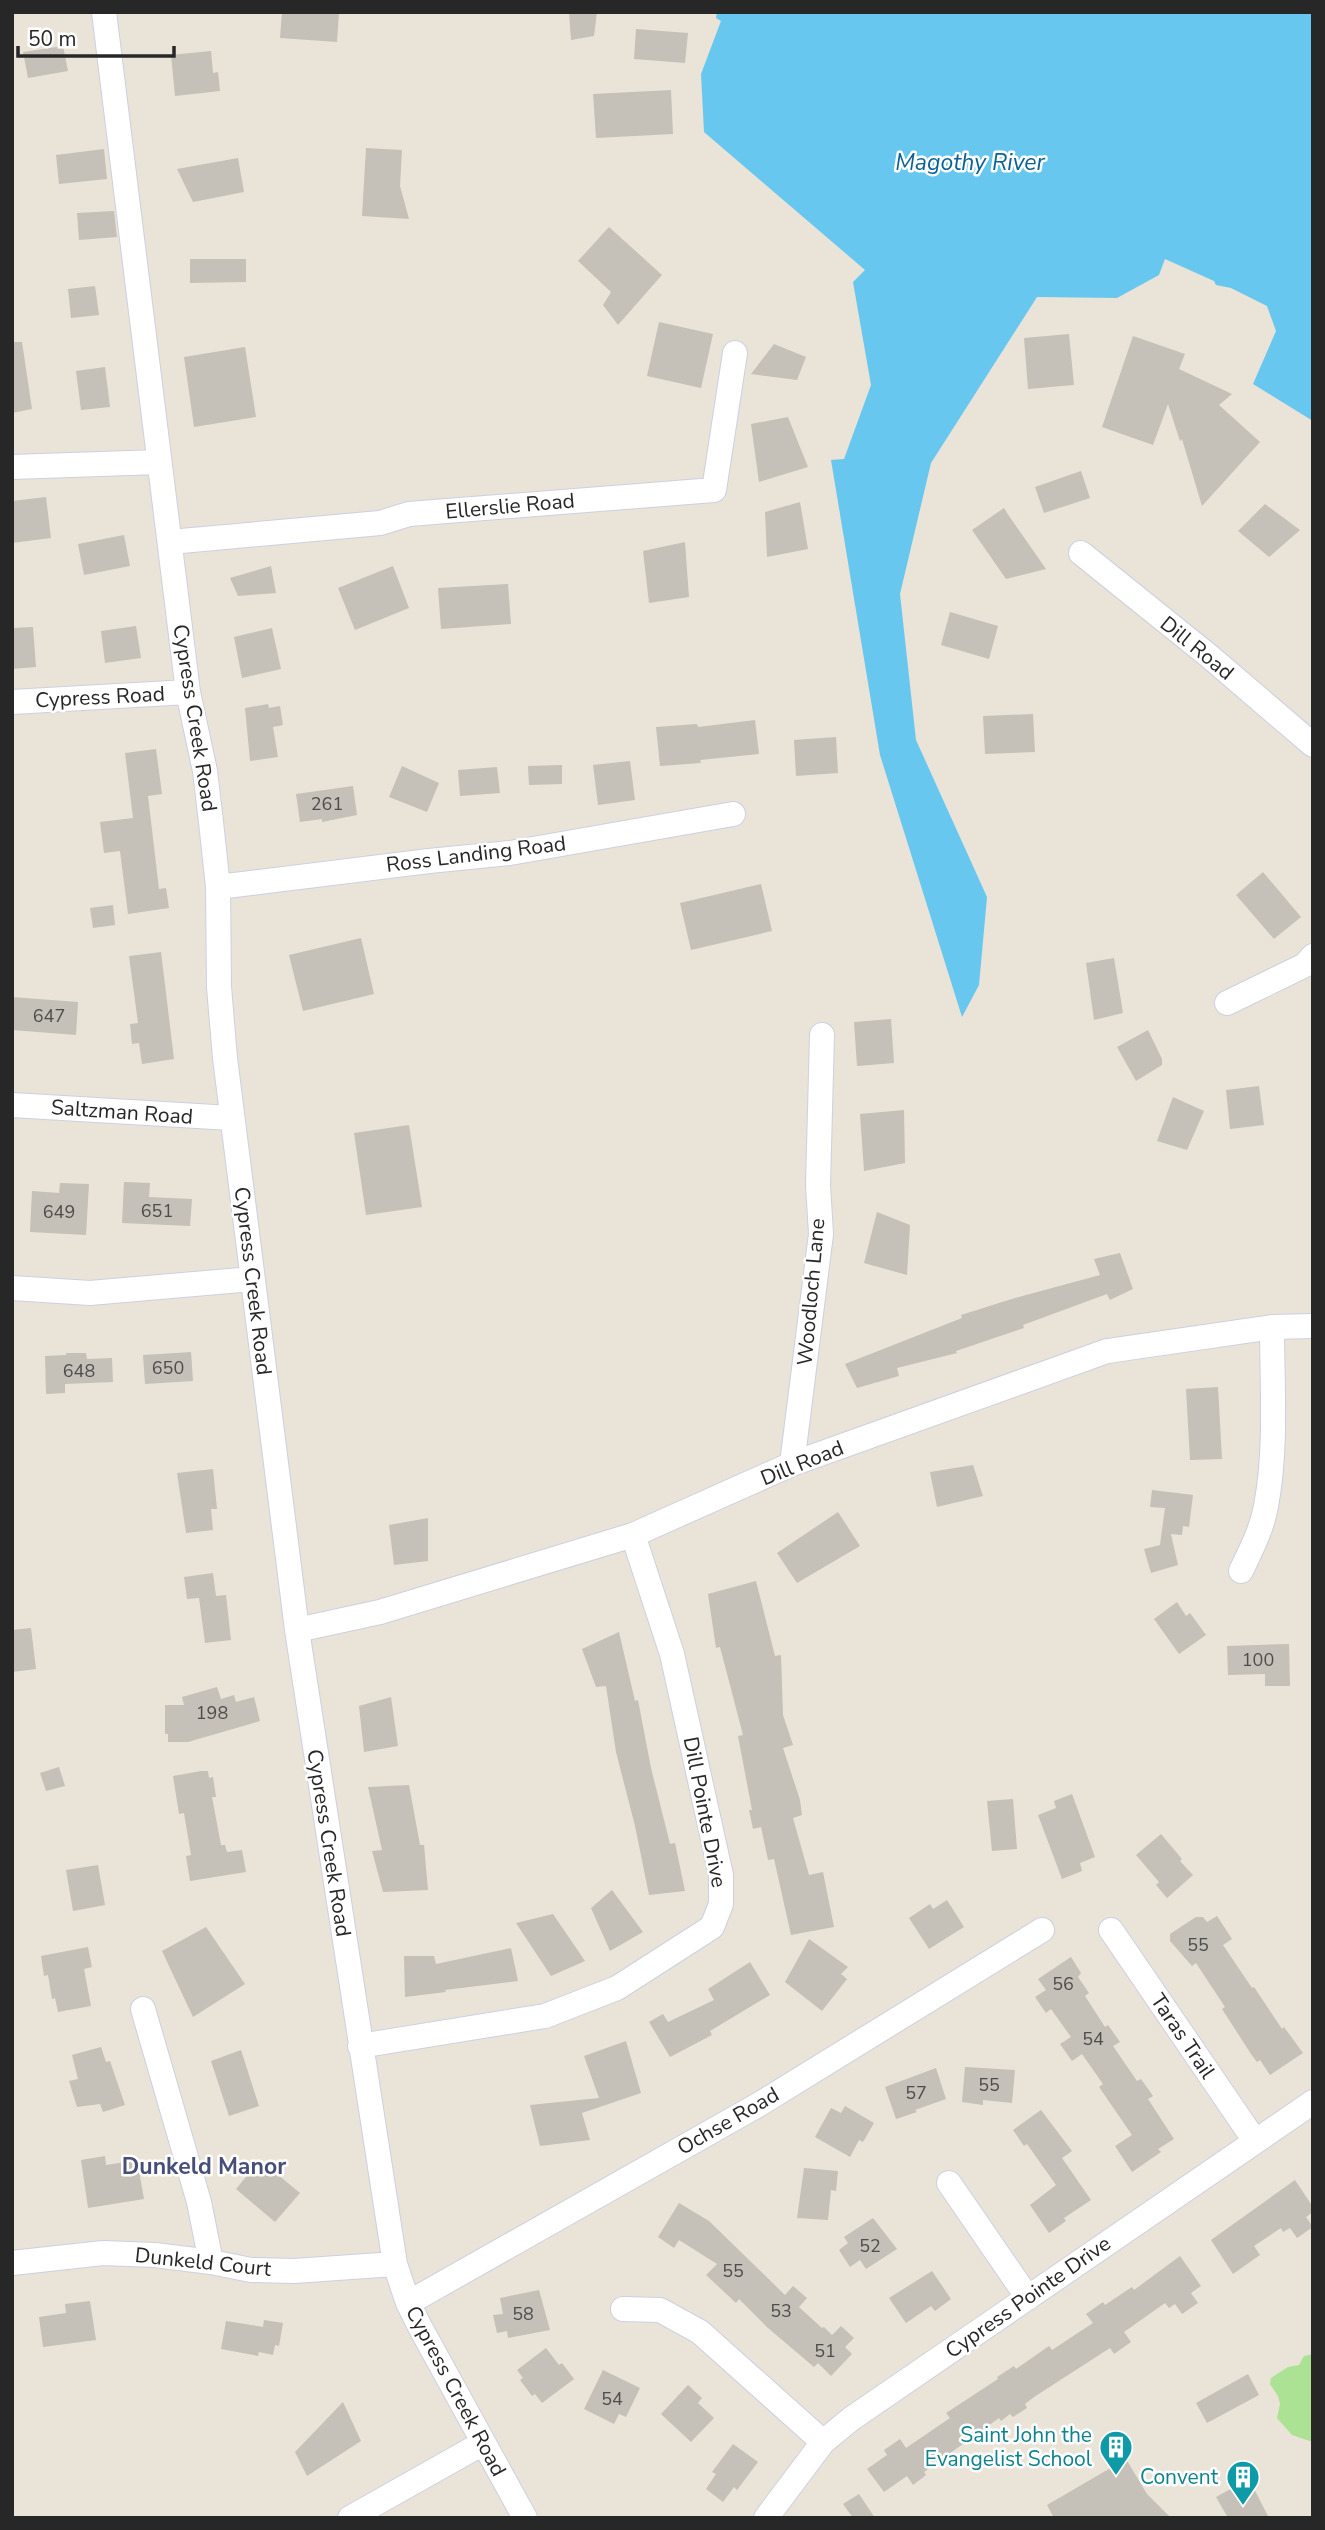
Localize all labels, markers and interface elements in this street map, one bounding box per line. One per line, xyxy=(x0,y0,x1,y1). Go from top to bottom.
scale bar xyxy=(18,14,173,58)
text: 50 m xyxy=(28,25,77,53)
water label: Magothy River xyxy=(895,147,1046,178)
street label: Ellerslie Road xyxy=(444,486,576,526)
street label: Dill Road xyxy=(1154,610,1240,686)
street label: Cypress Creek Road xyxy=(166,622,224,814)
street label: Cypress Road xyxy=(34,680,166,714)
house number: 261 xyxy=(311,792,343,816)
street label: Ross Landing Road xyxy=(384,829,568,879)
house number: 647 xyxy=(33,1004,65,1028)
street label: Saltzman Road xyxy=(50,1093,194,1131)
street label: Cypress Creek Road xyxy=(228,1185,278,1377)
house number: 651 xyxy=(141,1199,173,1223)
house number: 649 xyxy=(43,1200,75,1224)
street label: Woodloch Lane xyxy=(791,1217,831,1367)
house number: 650 xyxy=(152,1356,184,1380)
house number: 648 xyxy=(63,1359,95,1383)
street label: Dill Road xyxy=(756,1434,848,1492)
house number: 100 xyxy=(1242,1648,1274,1672)
house number: 198 xyxy=(196,1701,228,1725)
street label: Dill Pointe Drive xyxy=(677,1734,733,1890)
street label: Cypress Creek Road xyxy=(300,1747,358,1939)
house number: 55 xyxy=(1187,1933,1209,1957)
house number: 56 xyxy=(1052,1972,1074,1996)
street label: Taras Trail xyxy=(1144,1988,1222,2085)
house number: 54 xyxy=(1082,2027,1104,2051)
house number: 55 xyxy=(978,2073,1000,2097)
street label: Ochse Road xyxy=(672,2081,784,2161)
house number: 57 xyxy=(905,2081,927,2105)
district label: Dunkeld Manor xyxy=(122,2151,286,2182)
street label: Cypress Pointe Drive xyxy=(940,2229,1116,2365)
house number: 52 xyxy=(859,2234,881,2258)
street label: Dunkeld Court xyxy=(134,2241,273,2283)
house number: 55 xyxy=(722,2259,744,2283)
house number: 53 xyxy=(770,2299,792,2323)
street label: Cypress Creek Road xyxy=(399,2301,513,2481)
house number: 58 xyxy=(512,2302,534,2326)
house number: 51 xyxy=(814,2339,836,2363)
house number: 54 xyxy=(601,2387,623,2411)
place label: Saint John the Evangelist School xyxy=(925,2421,1093,2473)
building icon: Saint John the Evangelist School xyxy=(1097,2428,1135,2477)
building icon: Convent xyxy=(1224,2458,1262,2507)
place label: Convent xyxy=(1140,2463,1219,2491)

